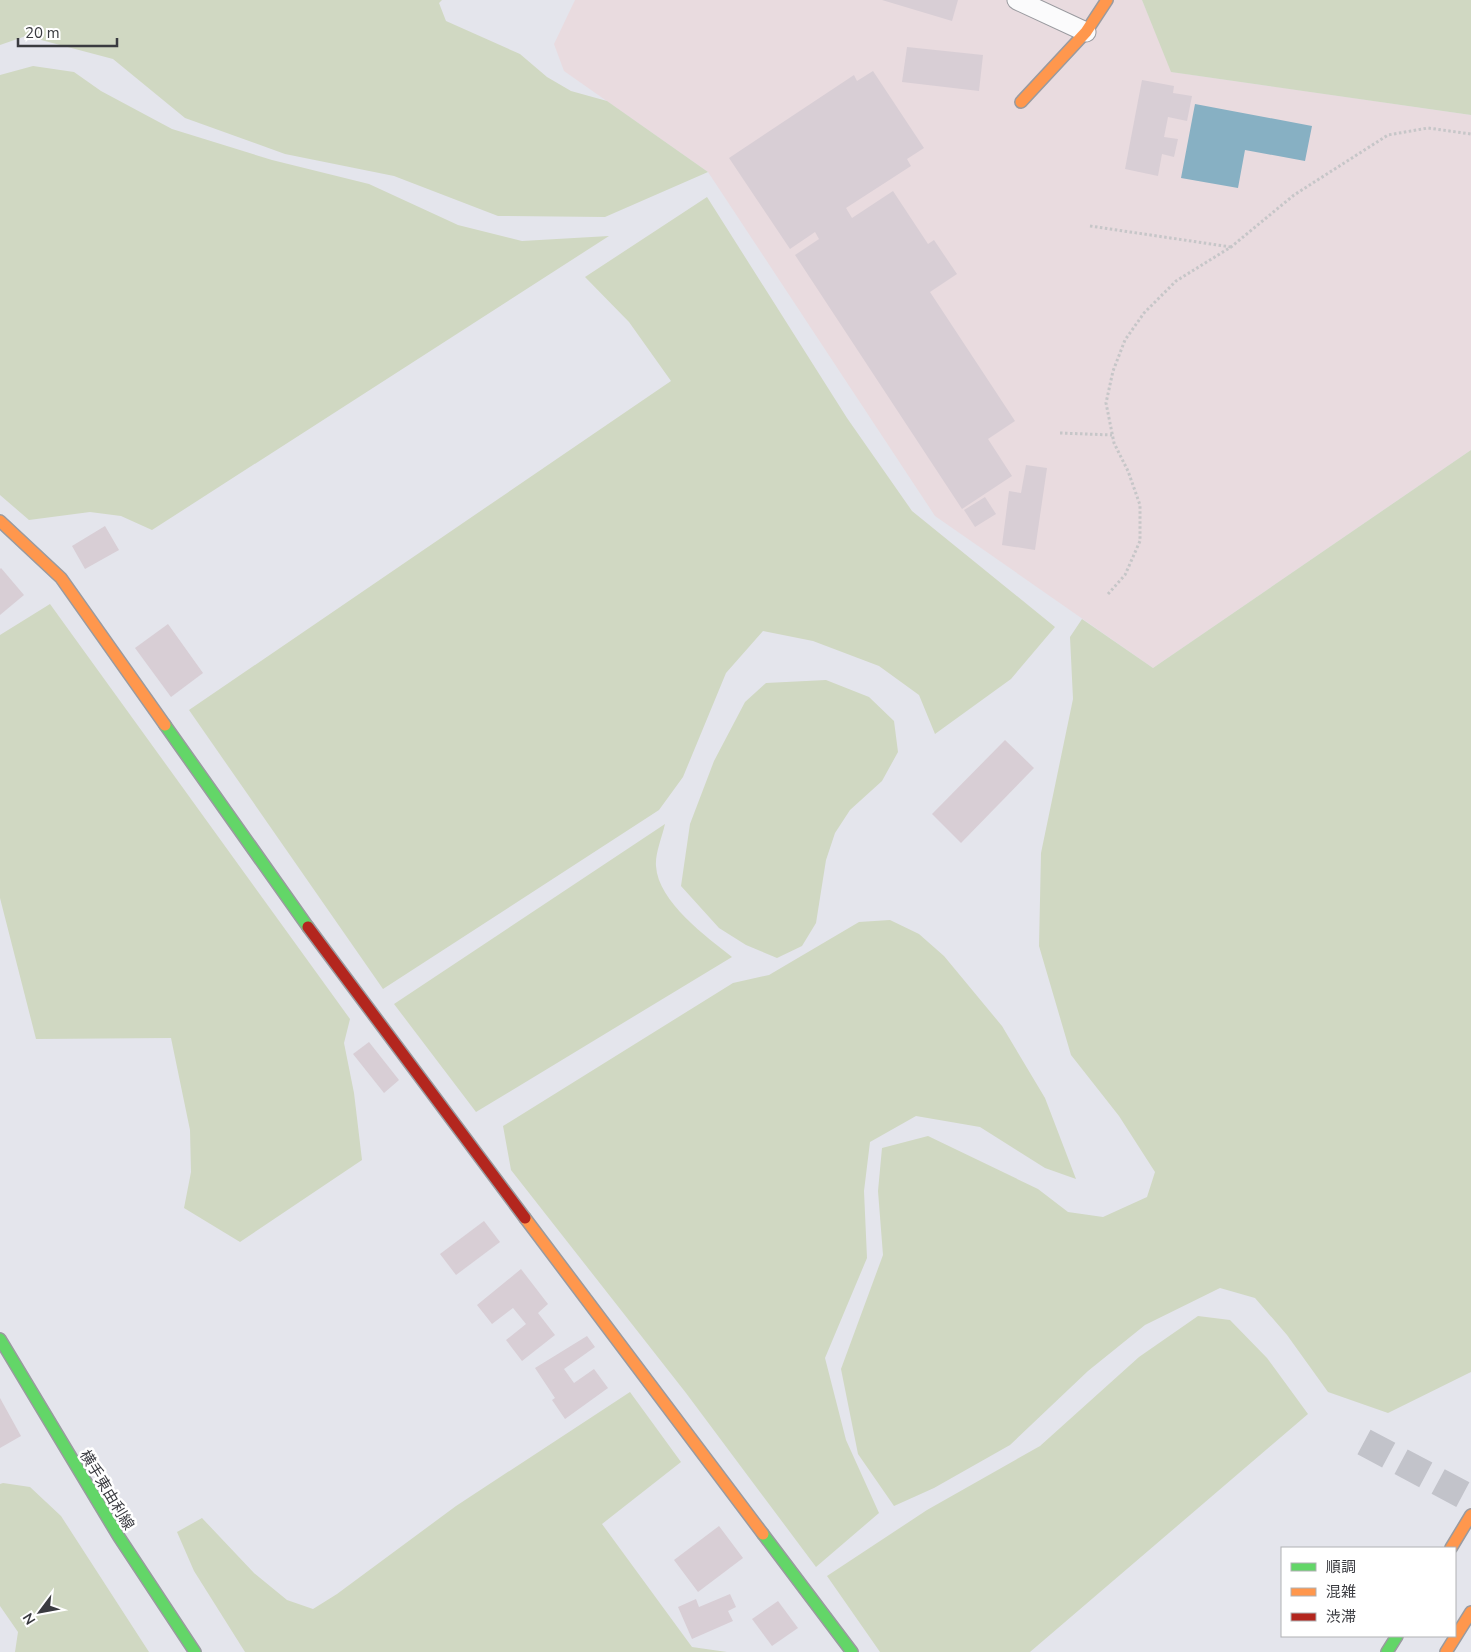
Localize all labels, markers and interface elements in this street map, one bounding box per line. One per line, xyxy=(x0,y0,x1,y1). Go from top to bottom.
scale bar xyxy=(18,15,116,47)
text: 20 m xyxy=(25,23,60,43)
street label: 横手東由利線 xyxy=(75,1446,139,1534)
legend xyxy=(1281,1547,1456,1637)
text: 順調 xyxy=(1326,1557,1356,1577)
text: 混雑 xyxy=(1326,1582,1356,1602)
north arrow xyxy=(15,1587,65,1637)
text: 渋滞 xyxy=(1326,1607,1356,1627)
text: N xyxy=(19,1609,40,1628)

